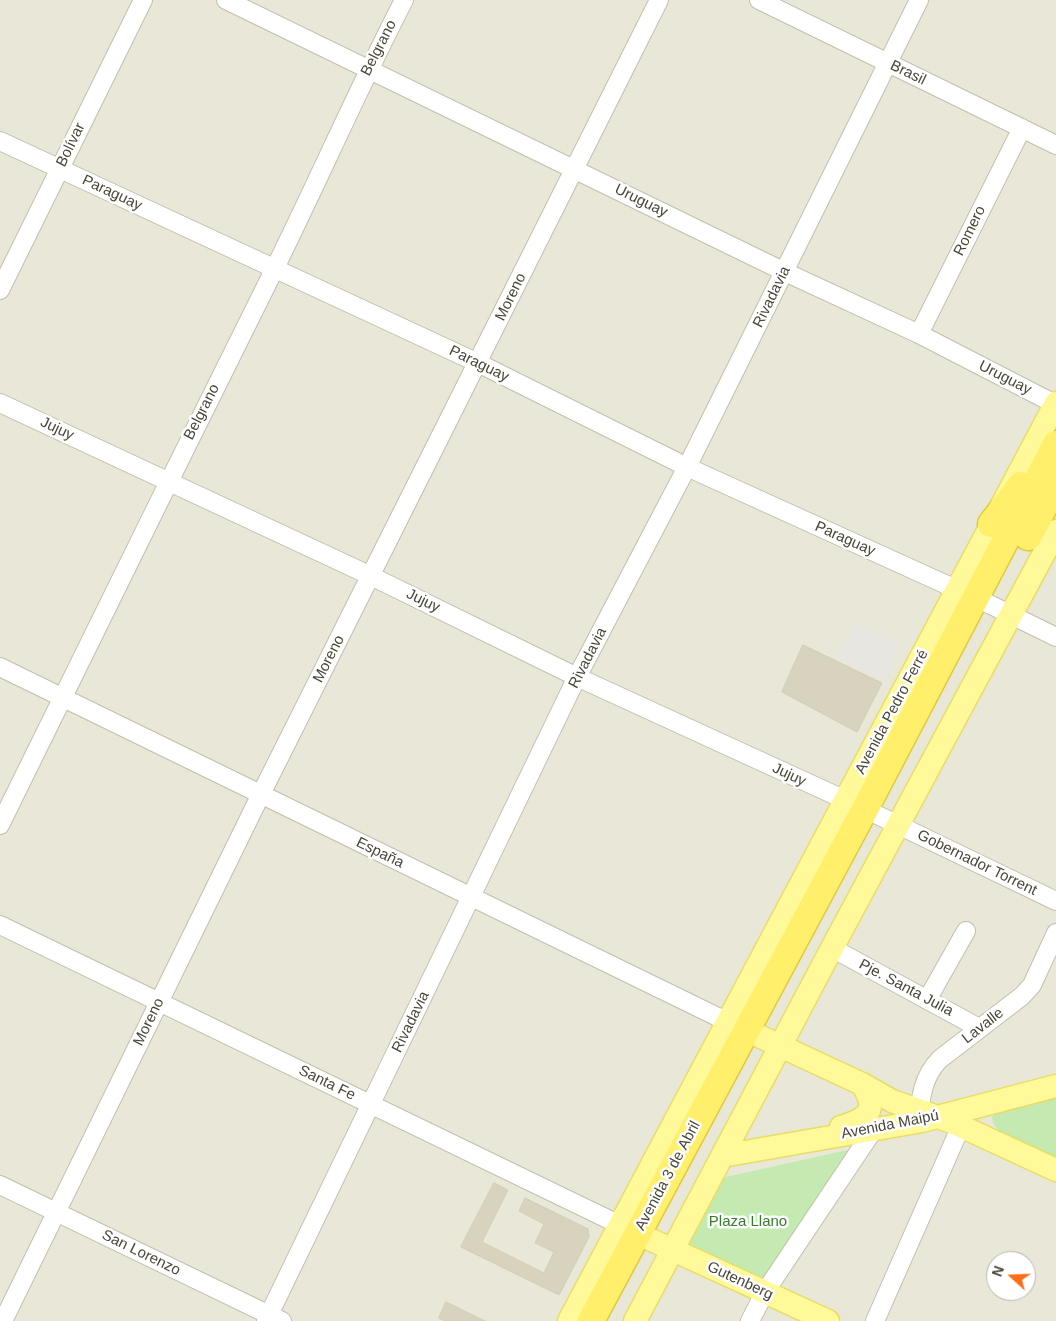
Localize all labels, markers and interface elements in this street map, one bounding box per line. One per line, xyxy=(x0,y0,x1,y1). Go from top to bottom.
street label: Belgrano xyxy=(357,17,401,79)
street label: Brasil xyxy=(887,57,929,89)
street label: Bolívar xyxy=(53,120,89,170)
street label: Paraguay xyxy=(79,171,145,215)
street label: Uruguay xyxy=(612,180,670,222)
street label: Romero xyxy=(950,203,990,259)
street label: Rivadavia xyxy=(749,263,795,331)
street label: Moreno xyxy=(492,270,530,324)
street label: Paraguay xyxy=(446,342,512,386)
street label: Uruguay xyxy=(976,357,1034,399)
street label: Belgrano xyxy=(180,381,224,443)
street label: Jujuy xyxy=(37,413,77,445)
street label: Paraguay xyxy=(812,518,878,560)
street label: Jujuy xyxy=(403,585,443,617)
street label: Rivadavia xyxy=(565,625,611,691)
street label: Moreno xyxy=(309,632,349,686)
street label: Avenida Pedro Ferré xyxy=(852,647,932,777)
street label: Jujuy xyxy=(769,759,809,791)
street label: Gobernador Torrent xyxy=(914,826,1040,900)
street label: España xyxy=(353,834,407,872)
street label: Pje. Santa Julia xyxy=(856,956,956,1020)
street label: Rivadavia xyxy=(388,988,434,1056)
street label: Moreno xyxy=(130,995,168,1049)
street label: Lavalle xyxy=(959,1004,1007,1048)
street label: Santa Fe xyxy=(296,1062,358,1104)
street label: Avenida Maipú xyxy=(840,1107,940,1143)
street label: Avenida 3 de Abril xyxy=(632,1118,704,1234)
park label: Plaza Llano xyxy=(709,1213,787,1231)
street label: San Lorenzo xyxy=(99,1226,183,1280)
north arrow xyxy=(986,1251,1036,1301)
street label: Gutenberg xyxy=(704,1258,776,1304)
text: N xyxy=(989,1264,1007,1279)

